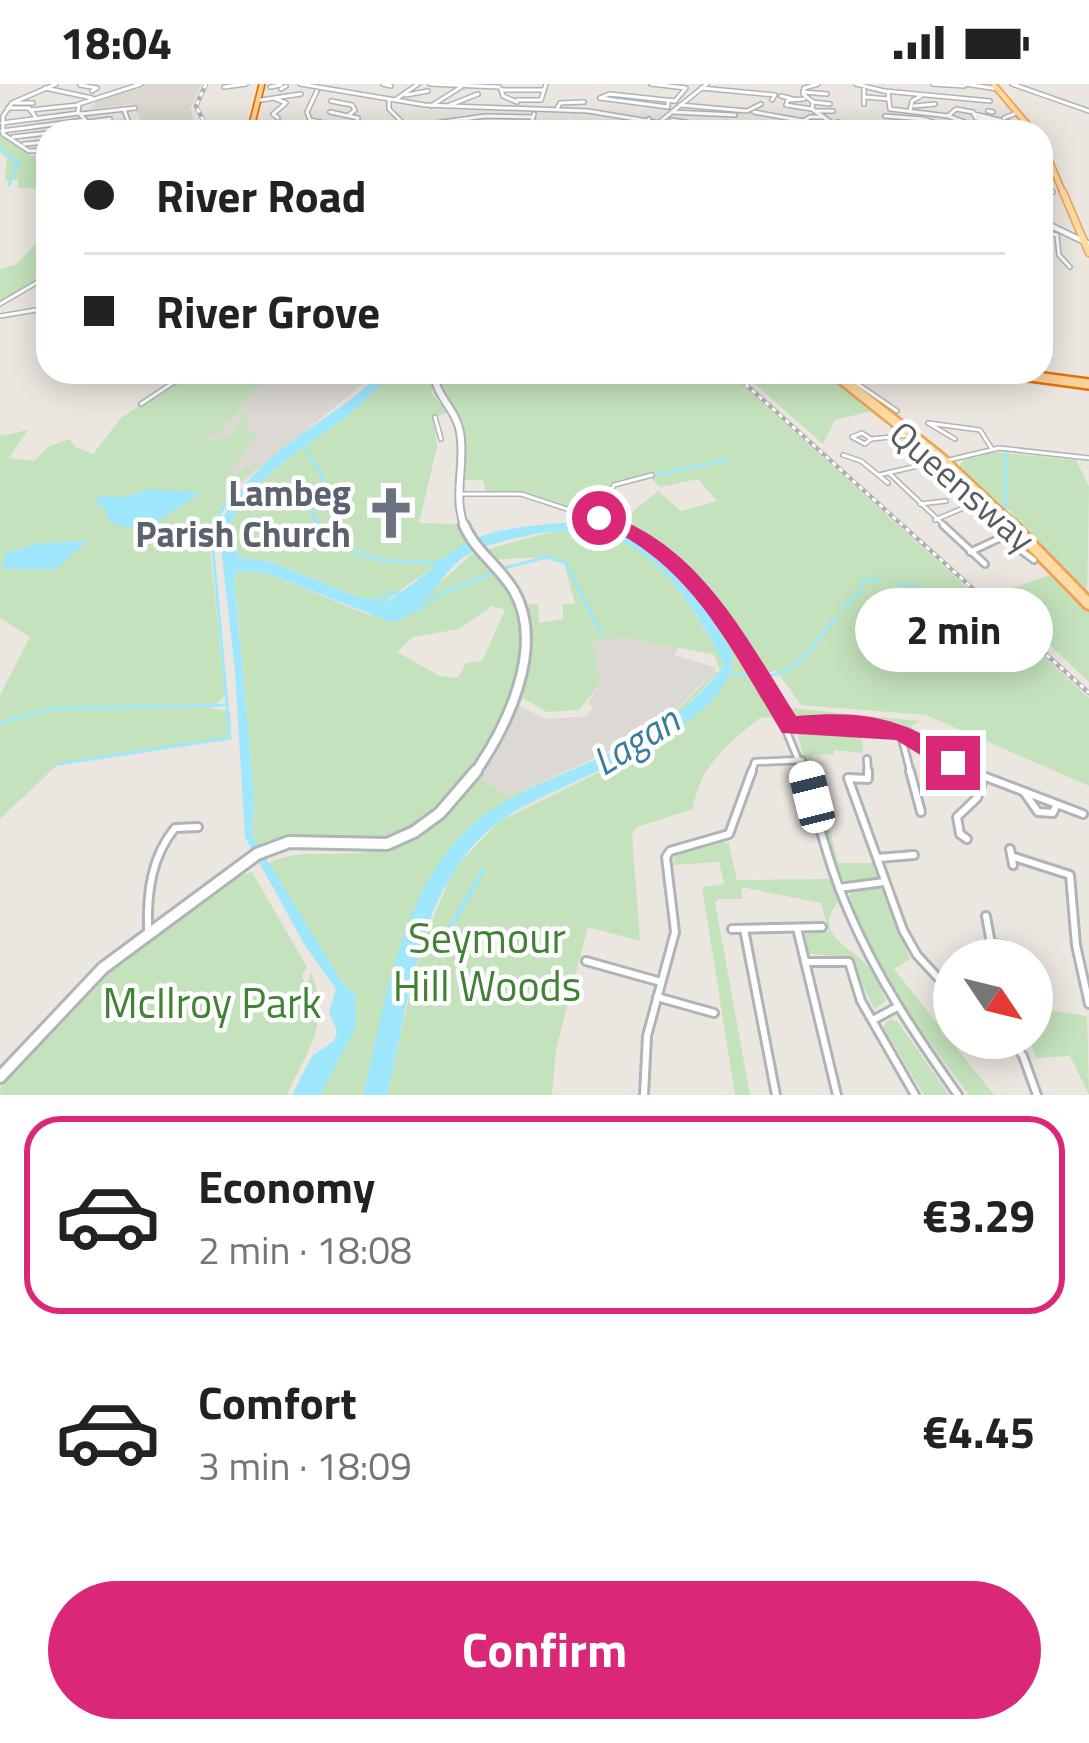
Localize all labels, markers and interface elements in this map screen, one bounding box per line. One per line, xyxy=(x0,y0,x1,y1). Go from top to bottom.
text: 18:04 xyxy=(60,8,172,76)
text: River Road xyxy=(156,161,366,229)
text: River Grove xyxy=(156,277,380,345)
street label: Queensway xyxy=(878,407,1048,565)
place label: Lambeg Parish Church xyxy=(135,465,351,561)
church icon: Lambeg Parish Church xyxy=(362,484,420,542)
route start xyxy=(572,491,626,545)
callout: 2 min xyxy=(854,589,1052,673)
text: 2 min xyxy=(907,600,1001,659)
water label: Lagan xyxy=(580,689,691,790)
route end xyxy=(926,736,980,790)
car xyxy=(786,758,838,836)
park label: Seymour Hill Woods xyxy=(393,905,581,1017)
north arrow xyxy=(933,939,1053,1059)
map controls xyxy=(933,939,1053,1059)
park label: McIlroy Park xyxy=(102,970,322,1034)
text: Economy xyxy=(198,1152,375,1220)
icon: car xyxy=(54,1161,162,1269)
text: €3.29 xyxy=(923,1181,1035,1249)
text: 2 min · 18:08 xyxy=(198,1220,412,1279)
text: Comfort xyxy=(198,1368,357,1436)
icon: car xyxy=(54,1377,162,1485)
text: €4.45 xyxy=(923,1397,1035,1465)
text: 3 min · 18:09 xyxy=(198,1436,412,1495)
button: Confirm xyxy=(48,1581,1041,1719)

